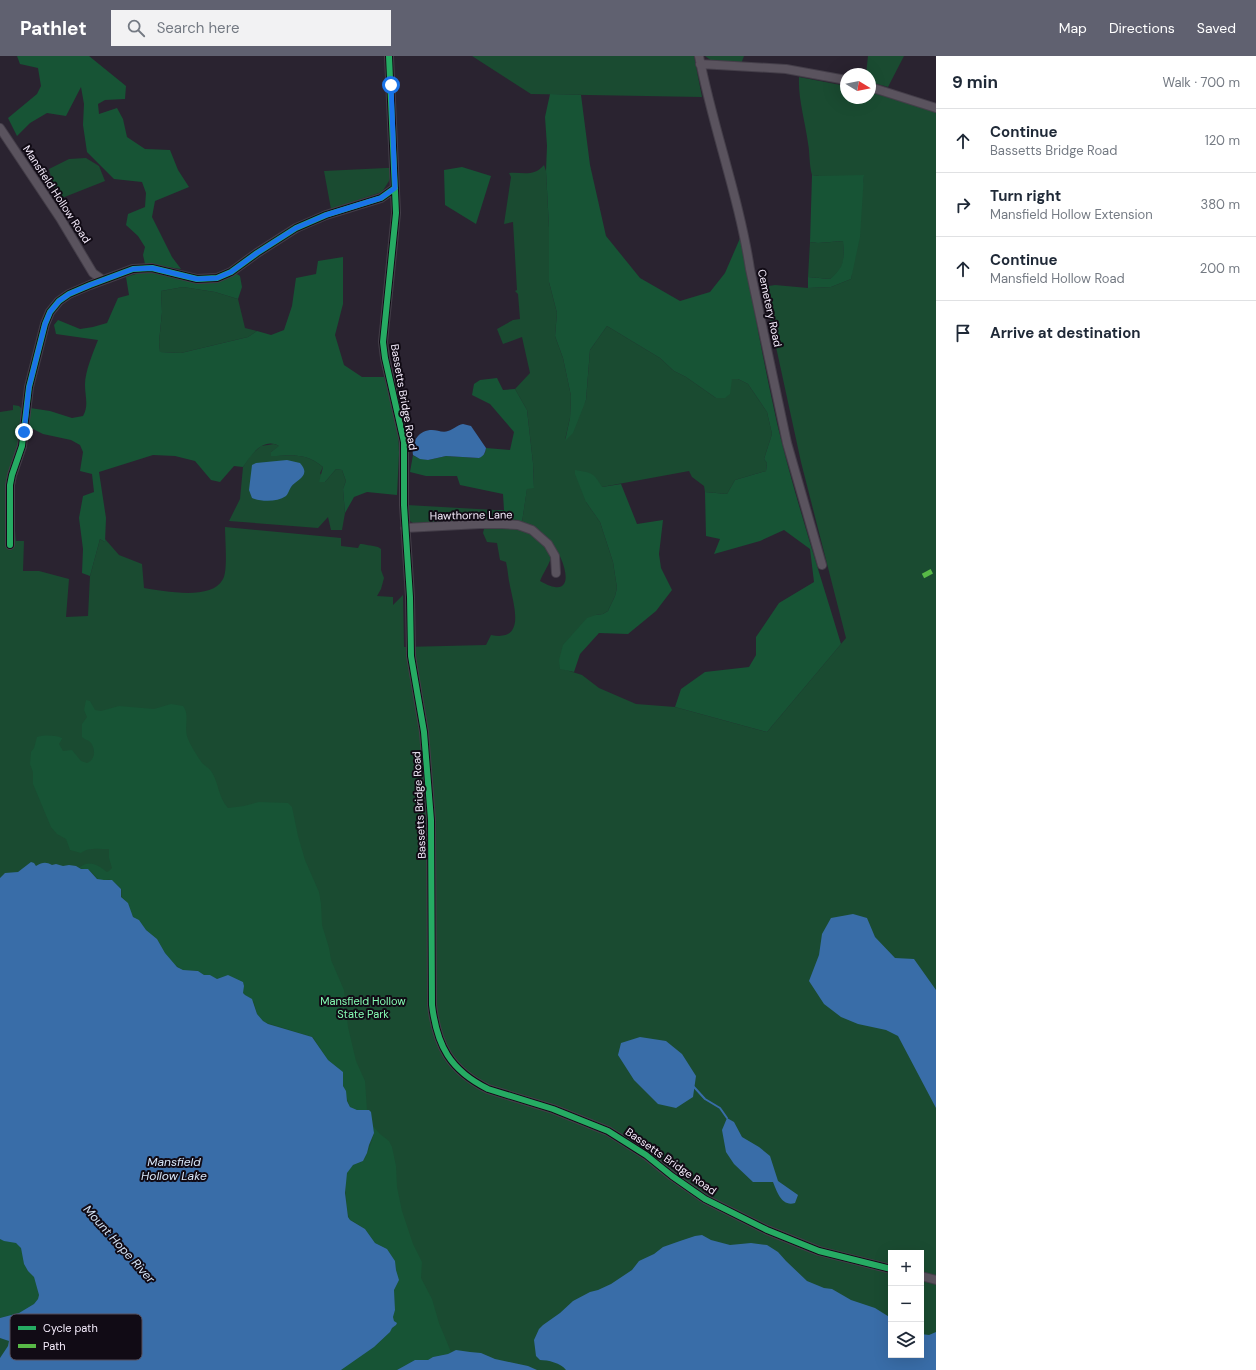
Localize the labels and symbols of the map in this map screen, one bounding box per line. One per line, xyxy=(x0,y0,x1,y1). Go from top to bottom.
north arrow xyxy=(840,68,876,104)
route start xyxy=(382,76,400,94)
street label: Mansfield Hollow Road xyxy=(20,142,94,246)
street label: Cemetery Road xyxy=(755,268,785,348)
street label: Bassetts Bridge Road xyxy=(388,343,420,451)
route end xyxy=(15,423,33,441)
street label: Hawthorne Lane xyxy=(429,507,513,523)
street label: Bassetts Bridge Road xyxy=(409,751,429,859)
park label: Mansfield Hollow State Park xyxy=(320,994,406,1021)
street label: Bassetts Bridge Road xyxy=(623,1124,719,1198)
water label: Mansfield Hollow Lake xyxy=(141,1154,207,1184)
water label: Mount Hope River xyxy=(80,1202,159,1287)
legend xyxy=(10,1314,142,1360)
text: Cycle path xyxy=(43,1321,98,1335)
text: Path xyxy=(43,1339,66,1353)

